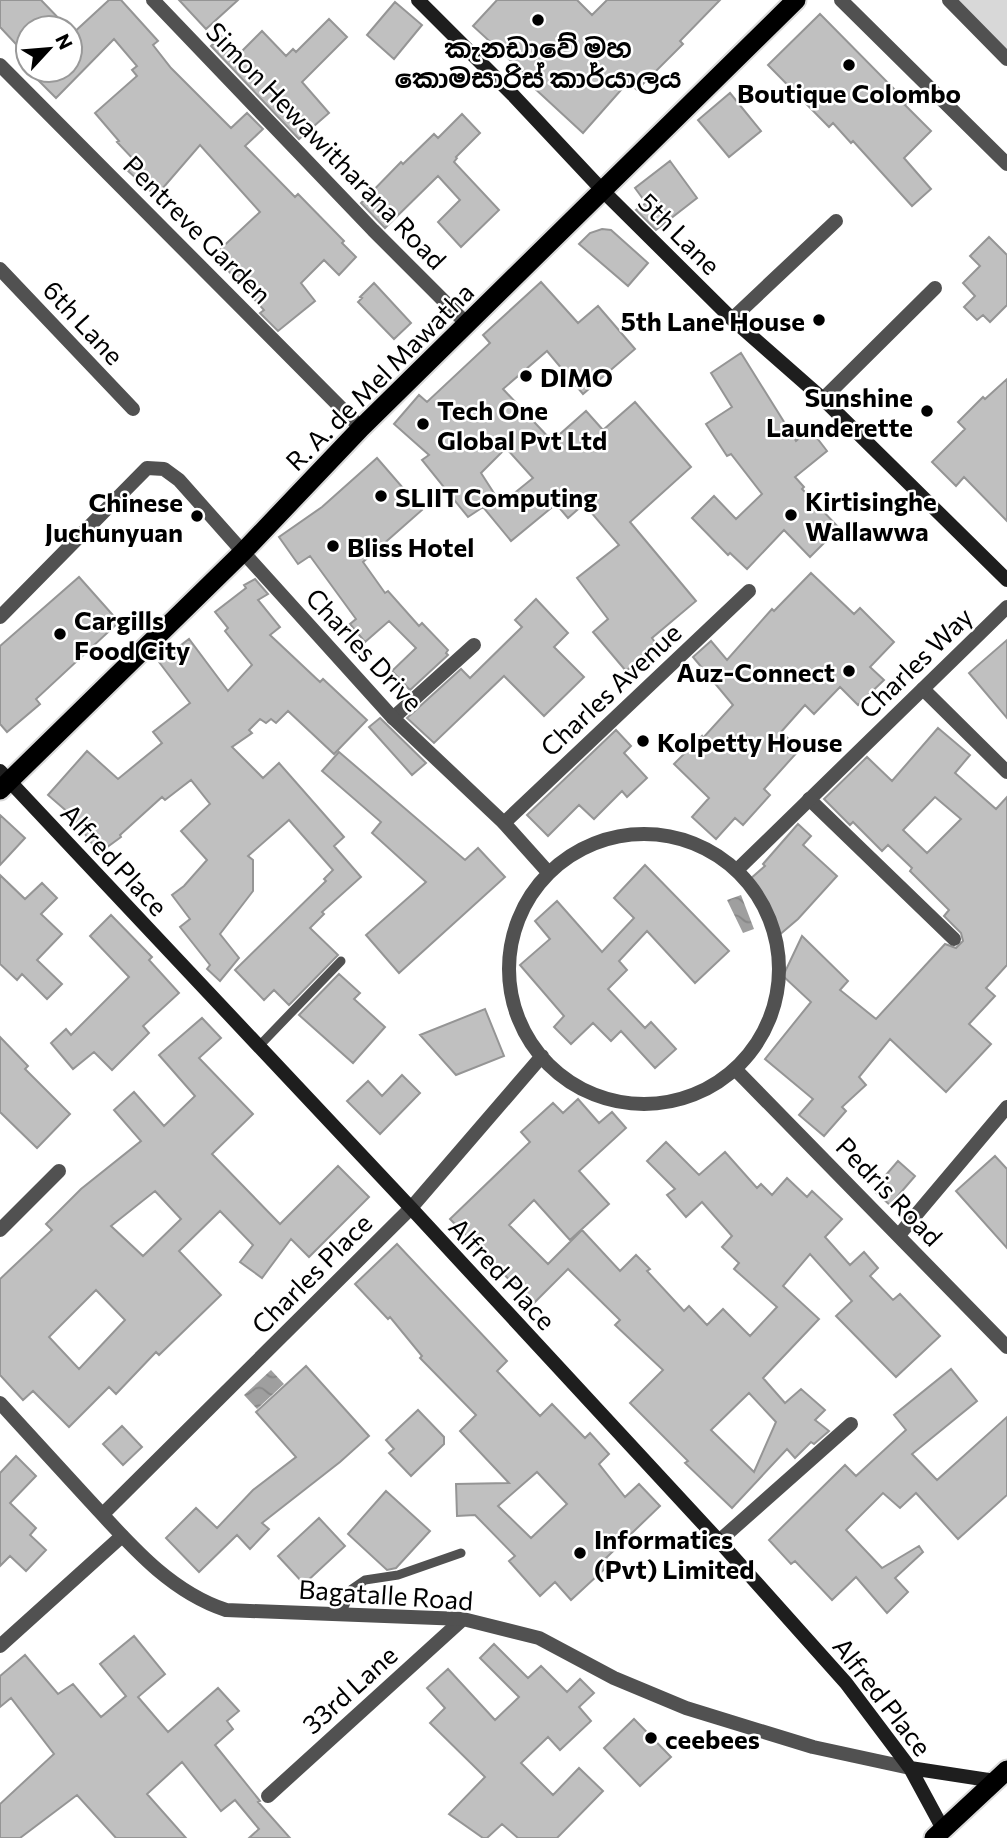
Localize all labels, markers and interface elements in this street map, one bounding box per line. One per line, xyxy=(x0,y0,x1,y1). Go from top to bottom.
marker: කැනඩාවේ මහ කොමසාරිස් කාර්යාලය xyxy=(530,12,546,28)
north arrow xyxy=(14,14,84,84)
street label: Simon Hewawitharana Road xyxy=(201,15,453,275)
text: N xyxy=(51,30,78,53)
place label: කැනඩාවේ මහ කොමසාරිස් කාර්යාලය xyxy=(395,32,681,94)
marker: Boutique Colombo xyxy=(841,57,857,73)
place label: Boutique Colombo xyxy=(737,77,961,108)
street label: Pentreve Garden xyxy=(118,149,278,309)
street label: 5th Lane xyxy=(633,186,727,280)
street label: 6th Lane xyxy=(37,274,131,370)
street label: R. A. de Mel Mawatha xyxy=(279,276,479,476)
place label: 5th Lane House xyxy=(621,305,805,336)
marker: 5th Lane House xyxy=(811,312,827,328)
place label: DIMO xyxy=(540,361,613,392)
marker: DIMO xyxy=(518,368,534,384)
place label: Sunshine Launderette xyxy=(766,381,913,442)
place label: Tech One Global Pvt Ltd xyxy=(437,394,607,455)
marker: Sunshine Launderette xyxy=(919,403,935,419)
marker: Tech One Global Pvt Ltd xyxy=(415,416,431,432)
place label: SLIIT Computing xyxy=(395,481,598,512)
place label: Kirtisinghe Wallawwa xyxy=(805,485,937,546)
place label: Chinese Juchunyuan xyxy=(45,486,183,547)
marker: SLIIT Computing xyxy=(373,488,389,504)
marker: Kirtisinghe Wallawwa xyxy=(783,507,799,523)
marker: Chinese Juchunyuan xyxy=(189,508,205,524)
place label: Bliss Hotel xyxy=(347,531,474,562)
marker: Bliss Hotel xyxy=(325,538,341,554)
street label: Charles Drive xyxy=(300,581,430,717)
street label: Charles Way xyxy=(852,600,978,724)
place label: Cargills Food City xyxy=(74,604,190,665)
street label: Charles Avenue xyxy=(533,616,687,762)
marker: Cargills Food City xyxy=(52,626,68,642)
place label: Auz-Connect xyxy=(677,656,835,687)
marker: Auz-Connect xyxy=(841,663,857,679)
place label: Kolpetty House xyxy=(657,726,843,757)
marker: Kolpetty House xyxy=(635,733,651,749)
street label: Alfred Place xyxy=(55,797,175,921)
street label: Pedris Road xyxy=(831,1130,949,1252)
street label: Charles Place xyxy=(245,1207,377,1339)
street label: Alfred Place xyxy=(443,1211,563,1335)
place label: Informatics (Pvt) Limited xyxy=(594,1523,754,1584)
marker: Informatics (Pvt) Limited xyxy=(572,1545,588,1561)
street label: Bagatalle Road xyxy=(298,1572,474,1616)
street label: Alfred Place xyxy=(827,1631,939,1761)
street label: 33rd Lane xyxy=(295,1638,403,1740)
place label: ceebees xyxy=(665,1723,760,1754)
marker: ceebees xyxy=(643,1730,659,1746)

